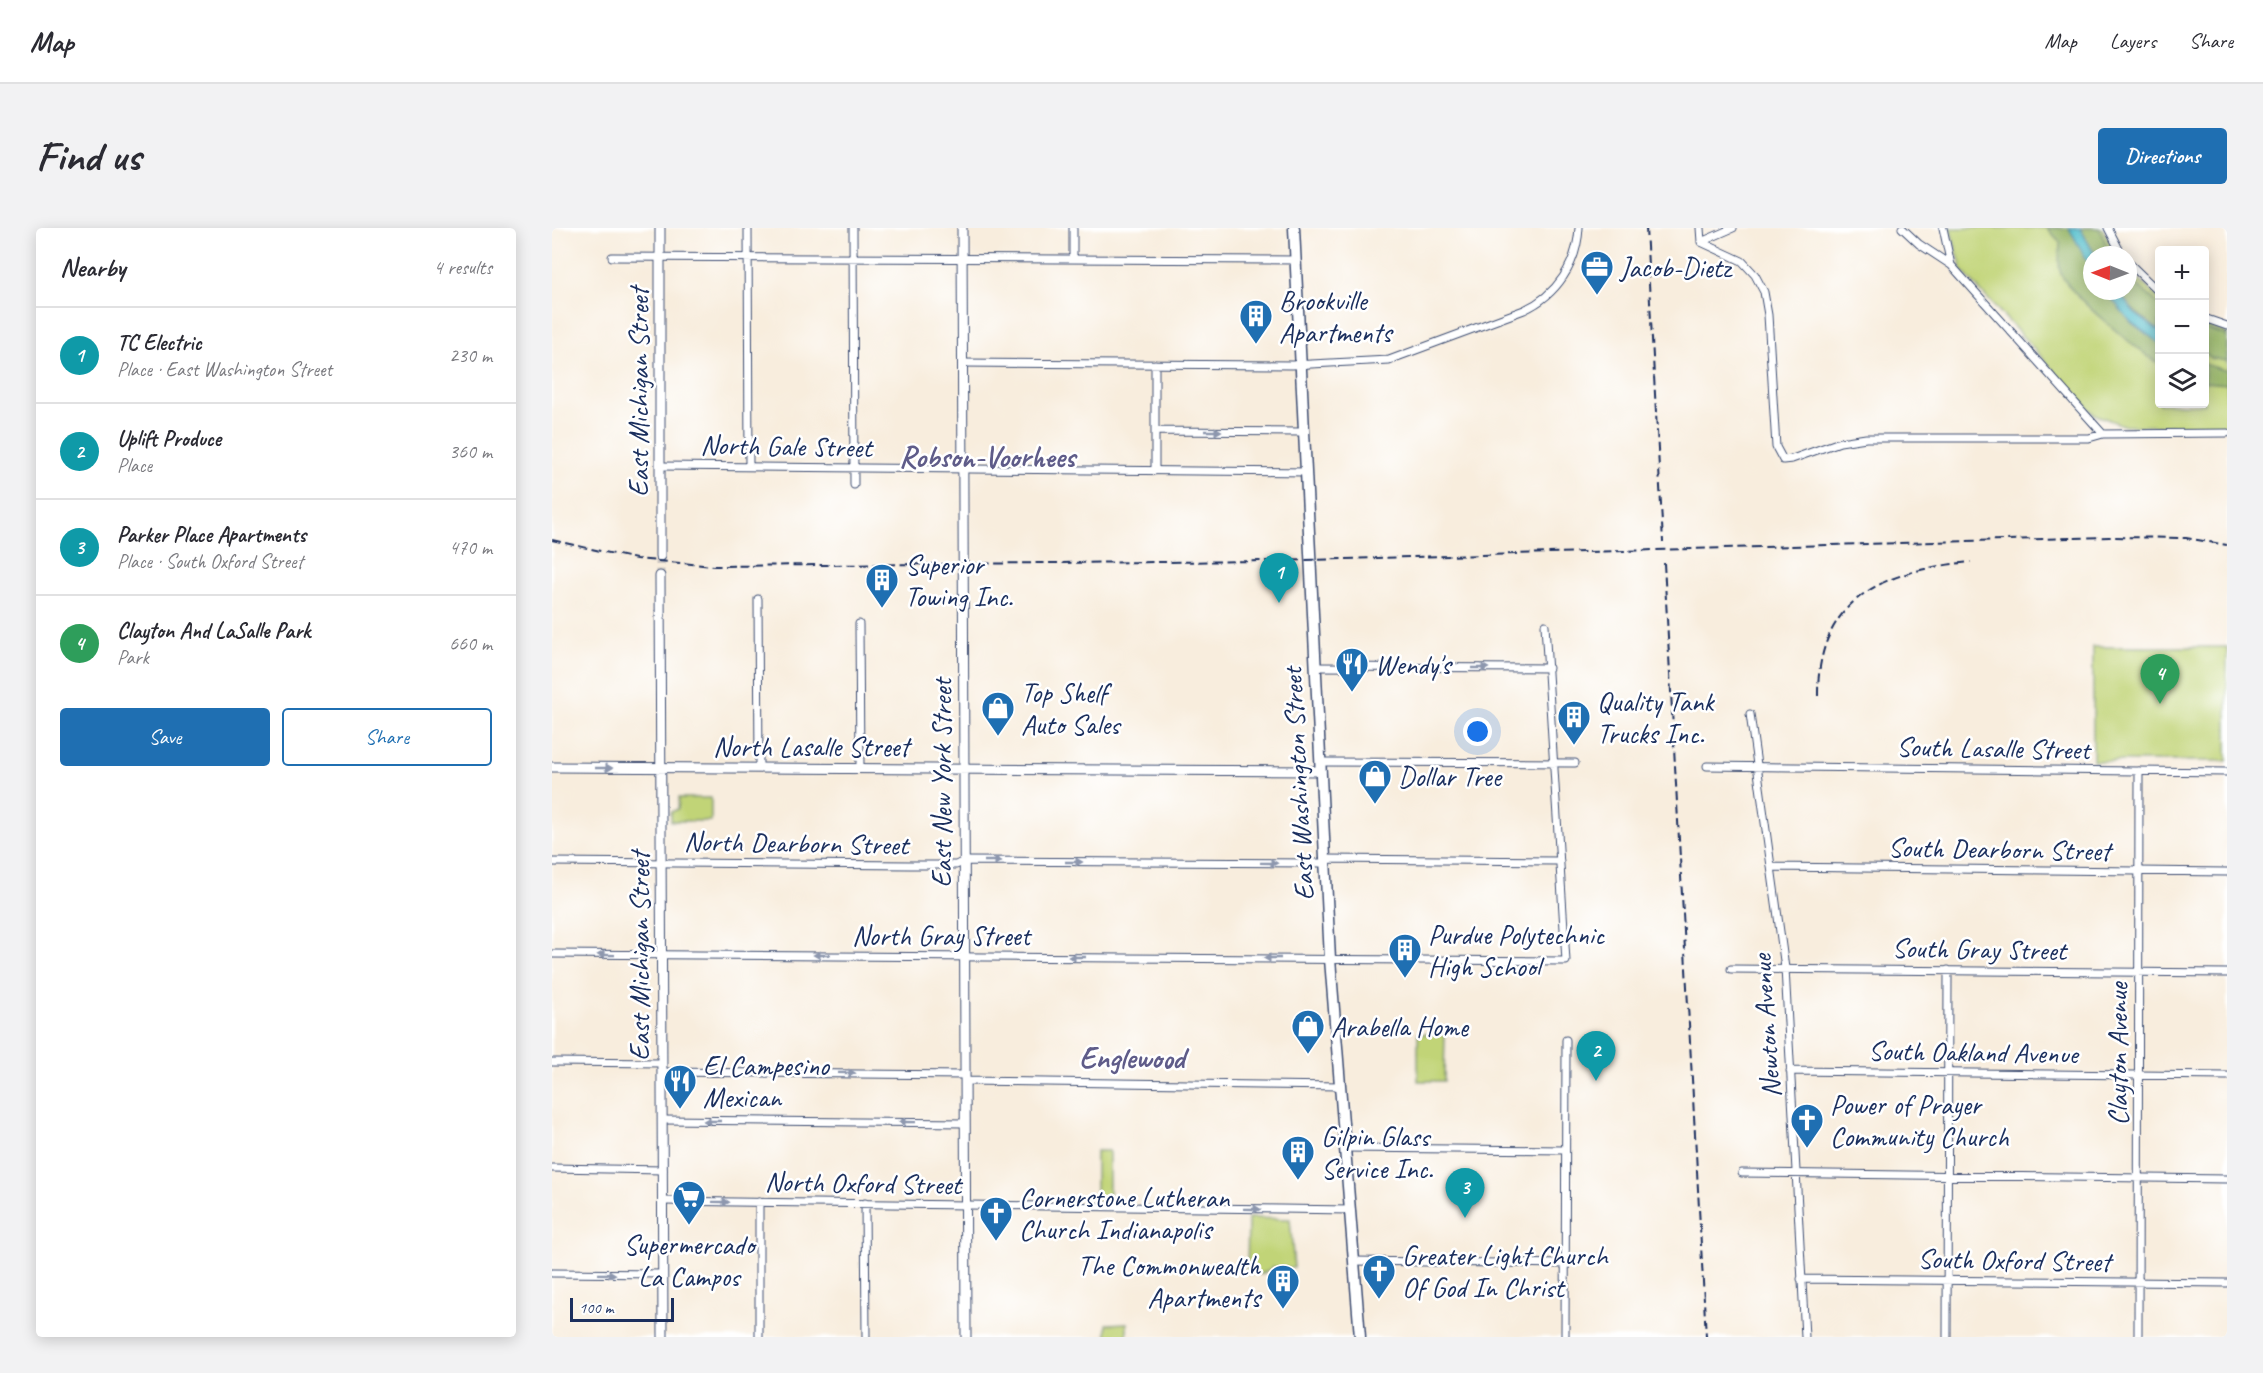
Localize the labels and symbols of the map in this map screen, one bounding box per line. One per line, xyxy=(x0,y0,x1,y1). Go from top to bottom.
north arrow xyxy=(2083,246,2137,300)
office icon: Jacob-Dietz xyxy=(1579,249,1615,296)
place label: Jacob-Dietz xyxy=(1618,250,1733,285)
place label: Brookville Apartments xyxy=(1279,283,1394,350)
street label: East Michigan Street xyxy=(621,284,656,497)
building icon: Brookville Apartments xyxy=(1238,298,1274,345)
street label: North Gale Street xyxy=(700,427,875,465)
one-way arrow xyxy=(1204,427,1223,436)
district label: Robson-Voorhees xyxy=(899,438,1078,476)
place label: Superior Towing Inc. xyxy=(905,547,1013,614)
pin: 1 xyxy=(1260,554,1298,603)
building icon: Superior Towing Inc. xyxy=(864,562,900,609)
restaurant icon: Wendy's xyxy=(1334,646,1370,693)
place label: Wendy's xyxy=(1375,647,1453,682)
pin: 4 xyxy=(2140,654,2180,704)
one-way arrow xyxy=(1470,663,1489,673)
street label: East Washington Street xyxy=(1274,664,1322,901)
place label: Top Shelf Auto Sales xyxy=(1021,675,1122,742)
street label: East New York Street xyxy=(924,676,959,888)
place label: Quality Tank Trucks Inc. xyxy=(1597,684,1715,751)
shop icon: Top Shelf Auto Sales xyxy=(980,690,1016,737)
building icon: Quality Tank Trucks Inc. xyxy=(1556,699,1592,746)
your location xyxy=(1463,717,1492,746)
street label: North Lasalle Street xyxy=(713,729,913,764)
street label: South Lasalle Street xyxy=(1896,729,2093,767)
shop icon: Dollar Tree xyxy=(1357,758,1393,805)
place label: Dollar Tree xyxy=(1398,759,1503,794)
one-way arrow xyxy=(594,763,613,772)
street label: North Dearborn Street xyxy=(684,824,911,863)
street label: South Dearborn Street xyxy=(1887,830,2114,869)
street label: East Michigan Street xyxy=(622,848,657,1061)
one-way arrow xyxy=(983,856,1002,866)
one-way arrow xyxy=(1065,857,1084,867)
one-way arrow xyxy=(1260,858,1279,867)
place label: Purdue Polytechnic High School xyxy=(1428,917,1606,984)
street label: North Gray Street xyxy=(852,918,1033,953)
street label: South Gray Street xyxy=(1892,930,2069,968)
building icon: Purdue Polytechnic High School xyxy=(1387,932,1423,979)
one-way arrow xyxy=(597,950,616,960)
one-way arrow xyxy=(813,950,832,960)
street label: Newton Avenue xyxy=(1743,951,1788,1099)
one-way arrow xyxy=(1067,952,1086,962)
one-way arrow xyxy=(1262,953,1281,963)
street label: Clayton Avenue xyxy=(2100,981,2135,1125)
shop icon: Arabella Home xyxy=(1290,1008,1326,1055)
place label: Arabella Home xyxy=(1331,1009,1470,1044)
pin: 2 xyxy=(1576,1032,1616,1081)
street label: South Oakland Avenue xyxy=(1868,1033,2080,1071)
district label: Englewood xyxy=(1079,1039,1190,1077)
place label: El Campesino Mexican xyxy=(703,1048,831,1115)
restaurant icon: El Campesino Mexican xyxy=(662,1063,698,1110)
one-way arrow xyxy=(837,1069,856,1078)
place label: Power of Prayer Community Church xyxy=(1830,1087,2009,1154)
church icon: Power of Prayer Community Church xyxy=(1789,1102,1825,1149)
one-way arrow xyxy=(702,1116,721,1126)
one-way arrow xyxy=(897,1117,916,1127)
place label: Gilpin Glass Service Inc. xyxy=(1321,1119,1433,1186)
building icon: Gilpin Glass Service Inc. xyxy=(1280,1134,1316,1181)
street label: North Oxford Street xyxy=(765,1164,964,1202)
pin: 3 xyxy=(1446,1168,1484,1218)
supermarket icon: Supermercado La Campos xyxy=(671,1179,707,1226)
place label: Cornerstone Lutheran Church Indianapolis xyxy=(1019,1180,1231,1247)
church icon: Cornerstone Lutheran Church Indianapolis xyxy=(978,1195,1014,1242)
one-way arrow xyxy=(712,1197,731,1207)
one-way arrow xyxy=(1243,1204,1262,1214)
place label: Supermercado La Campos xyxy=(624,1227,758,1294)
place label: Greater Light Church Of God In Christ xyxy=(1402,1238,1610,1305)
street label: South Oxford Street xyxy=(1917,1241,2114,1279)
place label: The Commonwealth Apartments xyxy=(1078,1248,1262,1315)
church icon: Greater Light Church Of God In Christ xyxy=(1361,1253,1397,1300)
building icon: The Commonwealth Apartments xyxy=(1265,1263,1301,1310)
one-way arrow xyxy=(598,1269,617,1279)
scale bar xyxy=(570,1295,674,1322)

